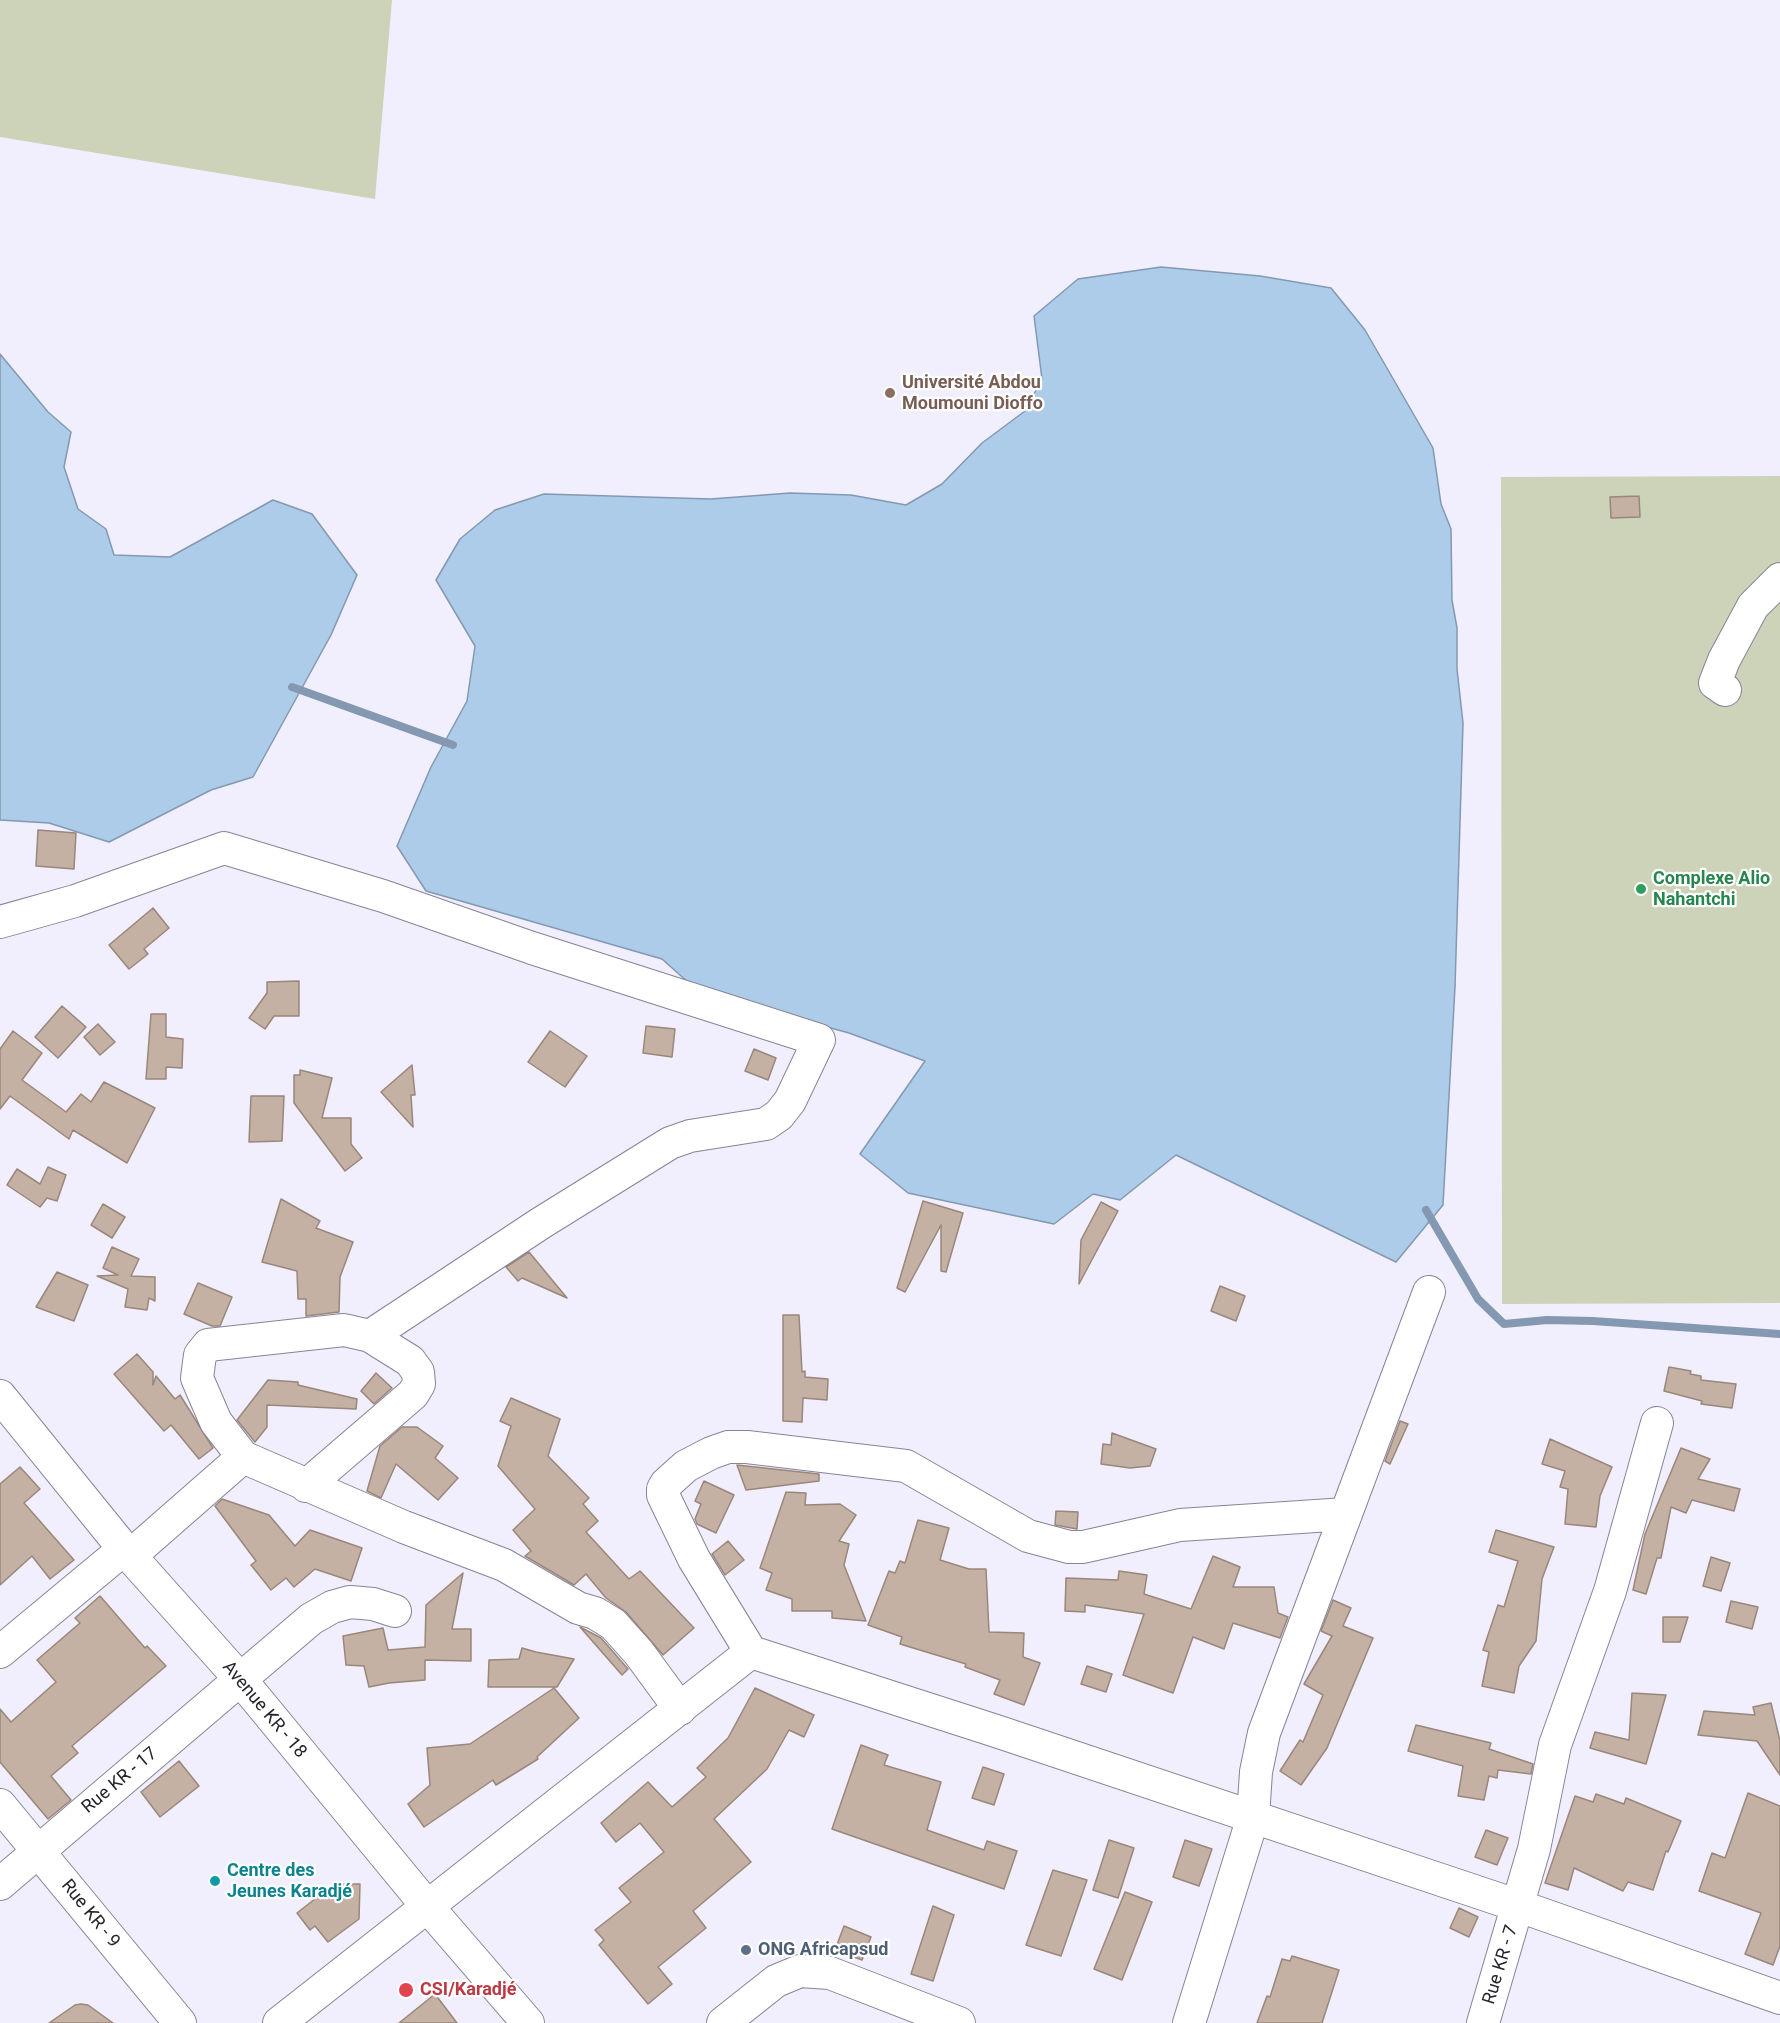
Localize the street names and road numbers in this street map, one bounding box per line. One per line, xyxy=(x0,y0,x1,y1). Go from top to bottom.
street label: Avenue KR - 18 xyxy=(217,1657,311,1763)
street label: Rue KR - 17 xyxy=(78,1743,162,1819)
street label: Rue KR - 9 xyxy=(56,1876,124,1952)
street label: Rue KR - 7 xyxy=(1479,1923,1523,2007)

